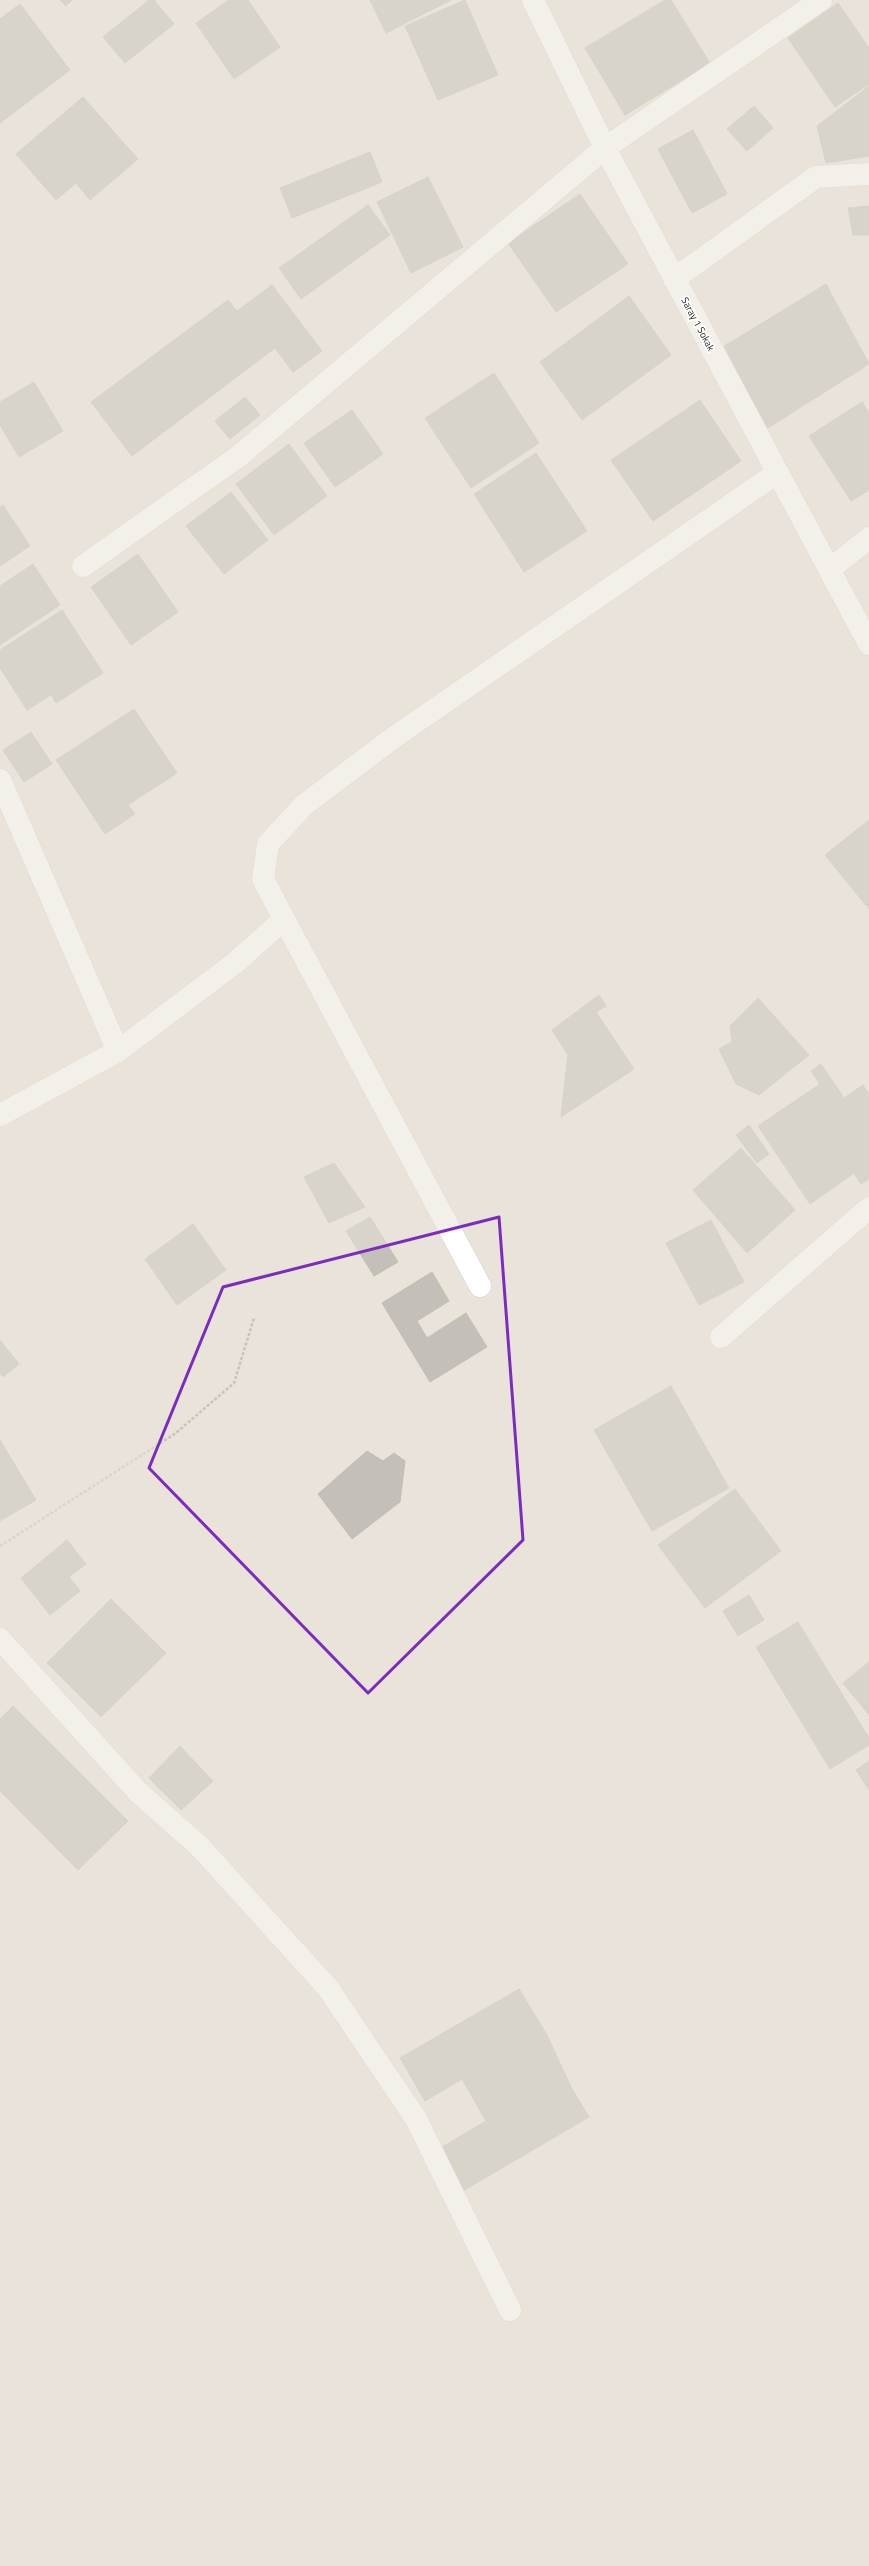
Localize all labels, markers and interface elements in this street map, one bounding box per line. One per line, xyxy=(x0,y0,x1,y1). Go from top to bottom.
street label: Saray 1 Sokak xyxy=(678,294,719,354)

